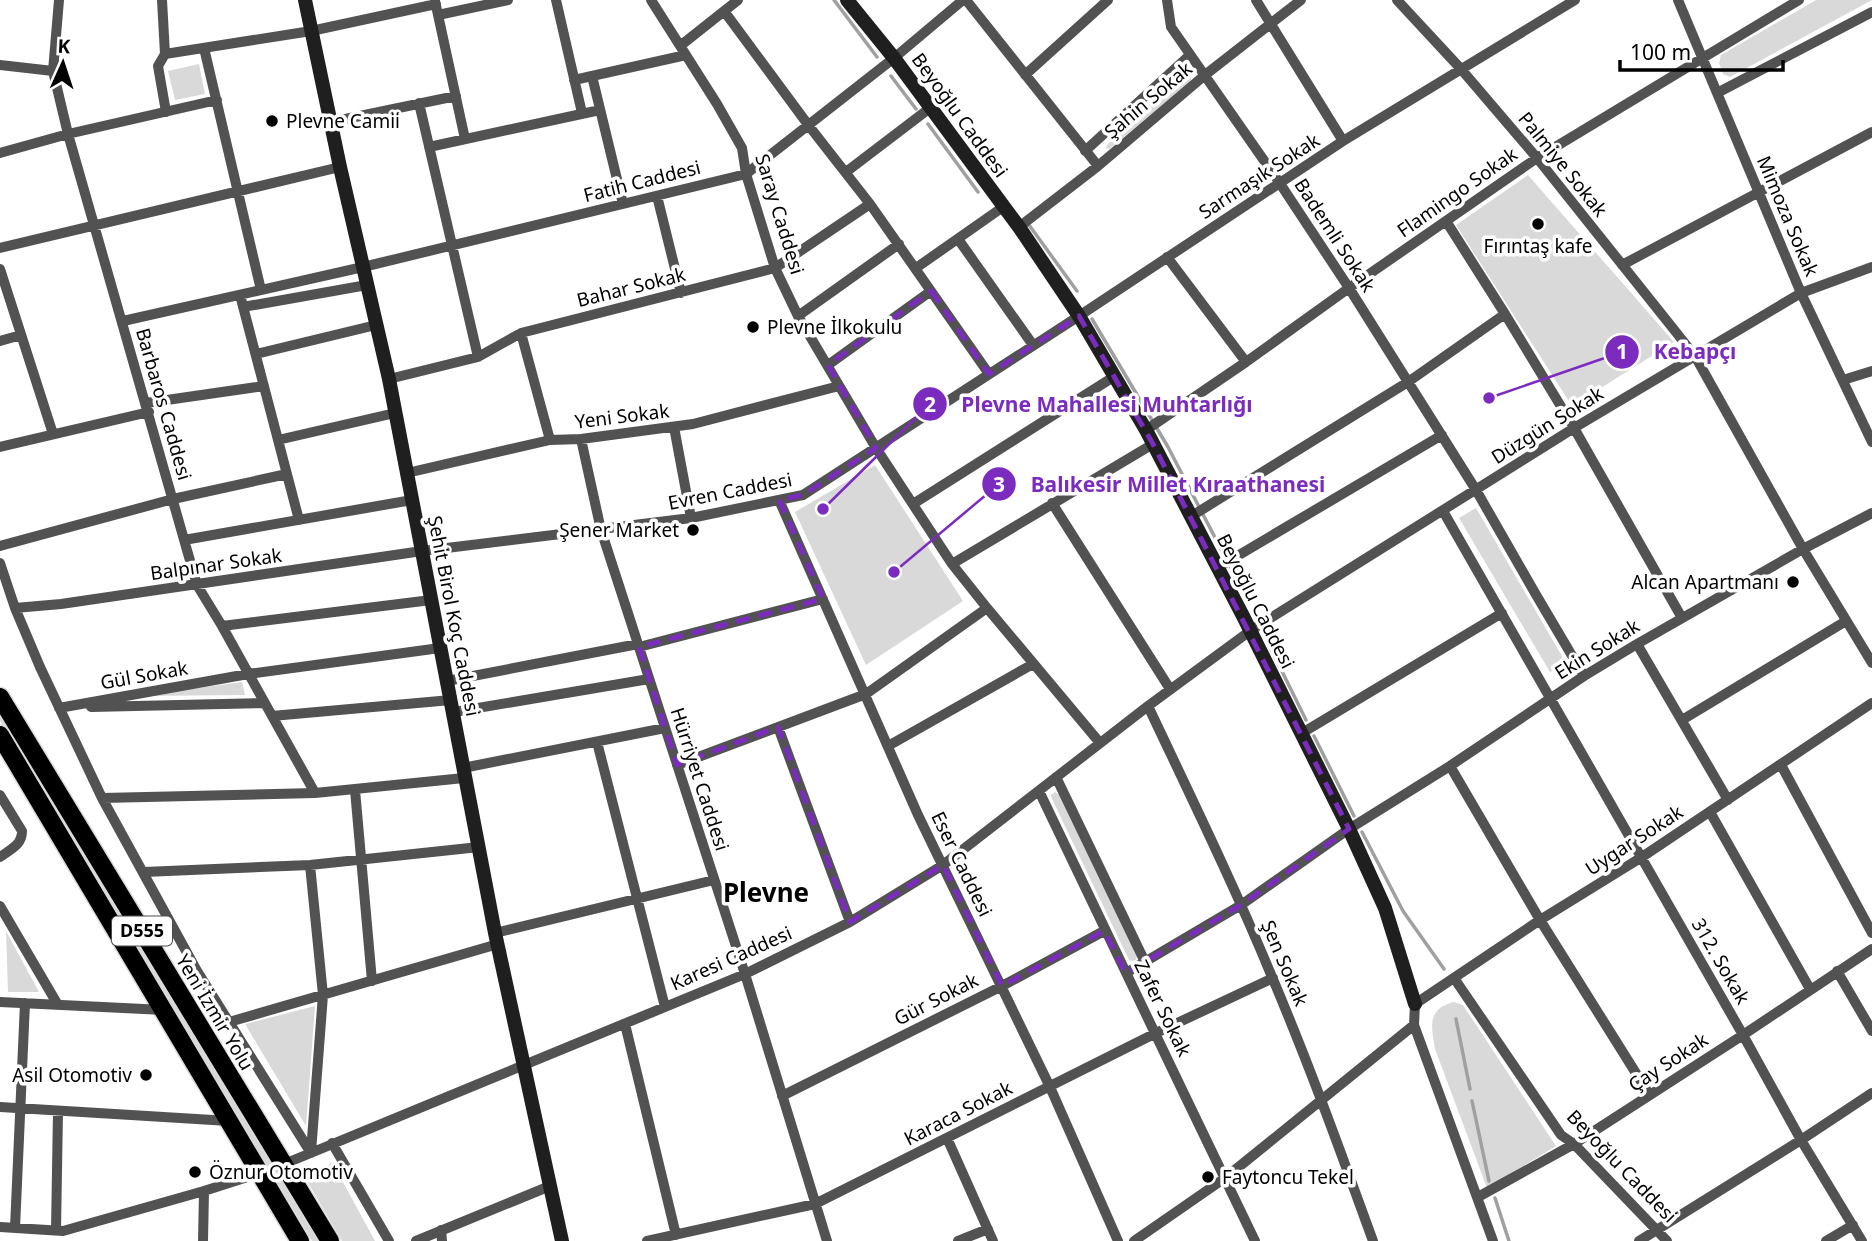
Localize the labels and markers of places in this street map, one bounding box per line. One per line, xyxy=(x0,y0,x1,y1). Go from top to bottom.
place label: Plevne Camii xyxy=(286,108,400,134)
marker: Plevne Camii xyxy=(264,113,280,129)
marker: Fırıntaş kafe xyxy=(1530,216,1546,232)
place label: Fırıntaş kafe xyxy=(1484,233,1592,259)
place label: Plevne İlkokulu xyxy=(767,314,902,340)
marker: Plevne İlkokulu xyxy=(745,319,761,335)
callout: Kebapçı xyxy=(1605,331,1750,373)
callout: Plevne Mahallesi Muhtarlığı xyxy=(913,383,1267,425)
callout: Balıkesir Millet Kıraathanesi xyxy=(982,463,1339,505)
place label: Şener Market xyxy=(559,517,679,543)
marker: Şener Market xyxy=(685,522,701,538)
place label: Alcan Apartmanı xyxy=(1631,569,1779,595)
marker: Alcan Apartmanı xyxy=(1785,574,1801,590)
place label: Asil Otomotiv xyxy=(12,1062,132,1088)
marker: Asil Otomotiv xyxy=(138,1067,154,1083)
place label: Öznur Otomotiv xyxy=(209,1159,353,1185)
marker: Öznur Otomotiv xyxy=(187,1164,203,1180)
place label: Faytoncu Tekel xyxy=(1222,1164,1354,1190)
marker: Faytoncu Tekel xyxy=(1200,1169,1216,1185)

